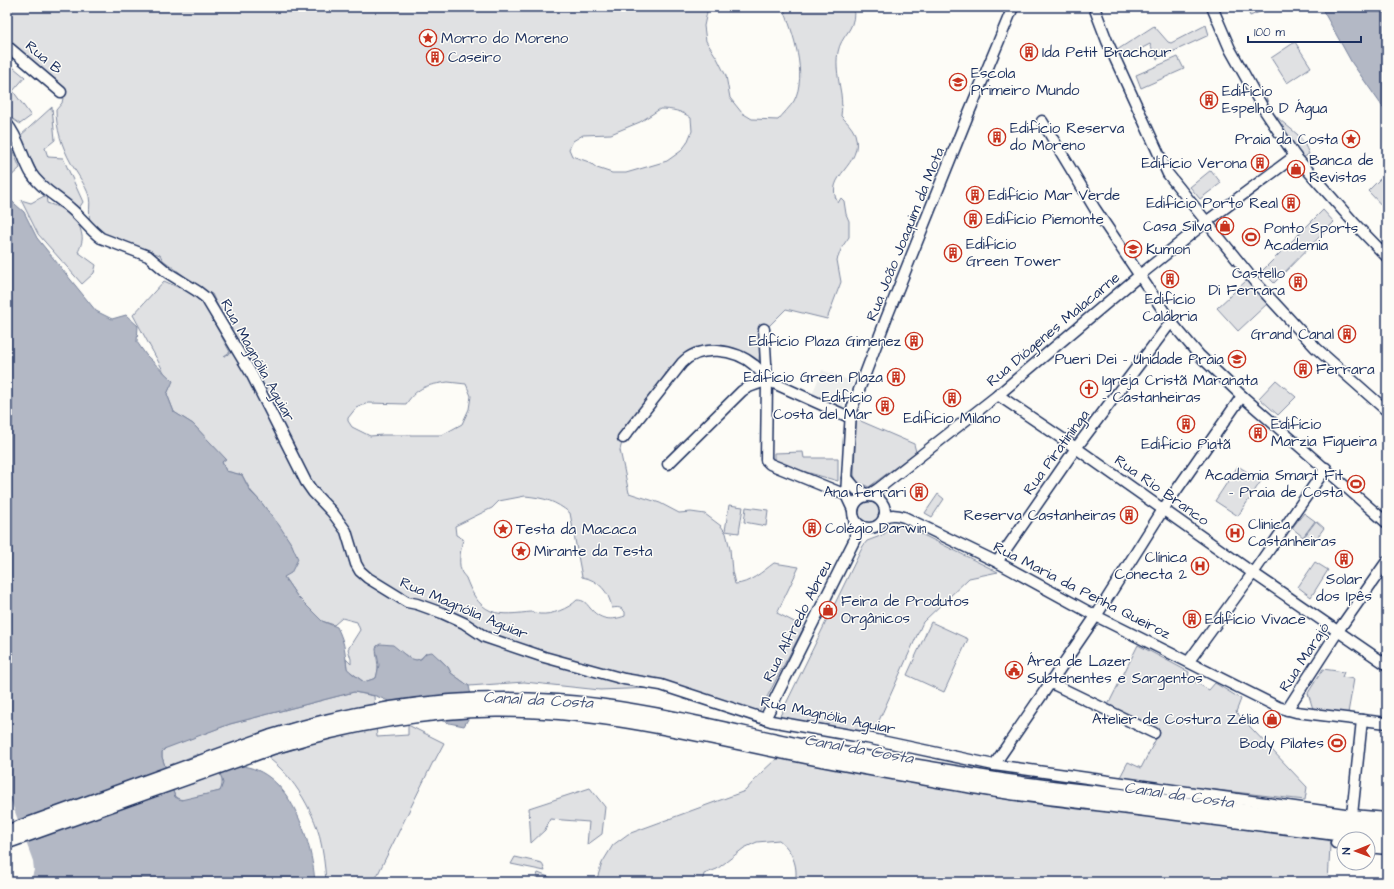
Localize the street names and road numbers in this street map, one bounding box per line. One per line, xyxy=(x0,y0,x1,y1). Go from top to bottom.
street label: Rua B xyxy=(21,36,67,79)
street label: Rua João Joaquim da Mota xyxy=(861,144,950,324)
street label: Rua Diógenes Malacarne xyxy=(982,267,1125,392)
street label: Rua Magnólia Aguiar xyxy=(214,295,300,426)
street label: Rua Piratininga xyxy=(1018,405,1096,500)
street label: Rua Rio Branco xyxy=(1110,450,1214,531)
street label: Rua Maria da Penha Queiroz xyxy=(989,536,1175,645)
street label: Rua Alfredo Abreu xyxy=(758,557,837,685)
street label: Rua Magnólia Aguiar xyxy=(396,572,531,646)
street label: Rua Marajó xyxy=(1274,618,1335,696)
street label: Rua Magnólia Aguiar xyxy=(758,691,897,741)

